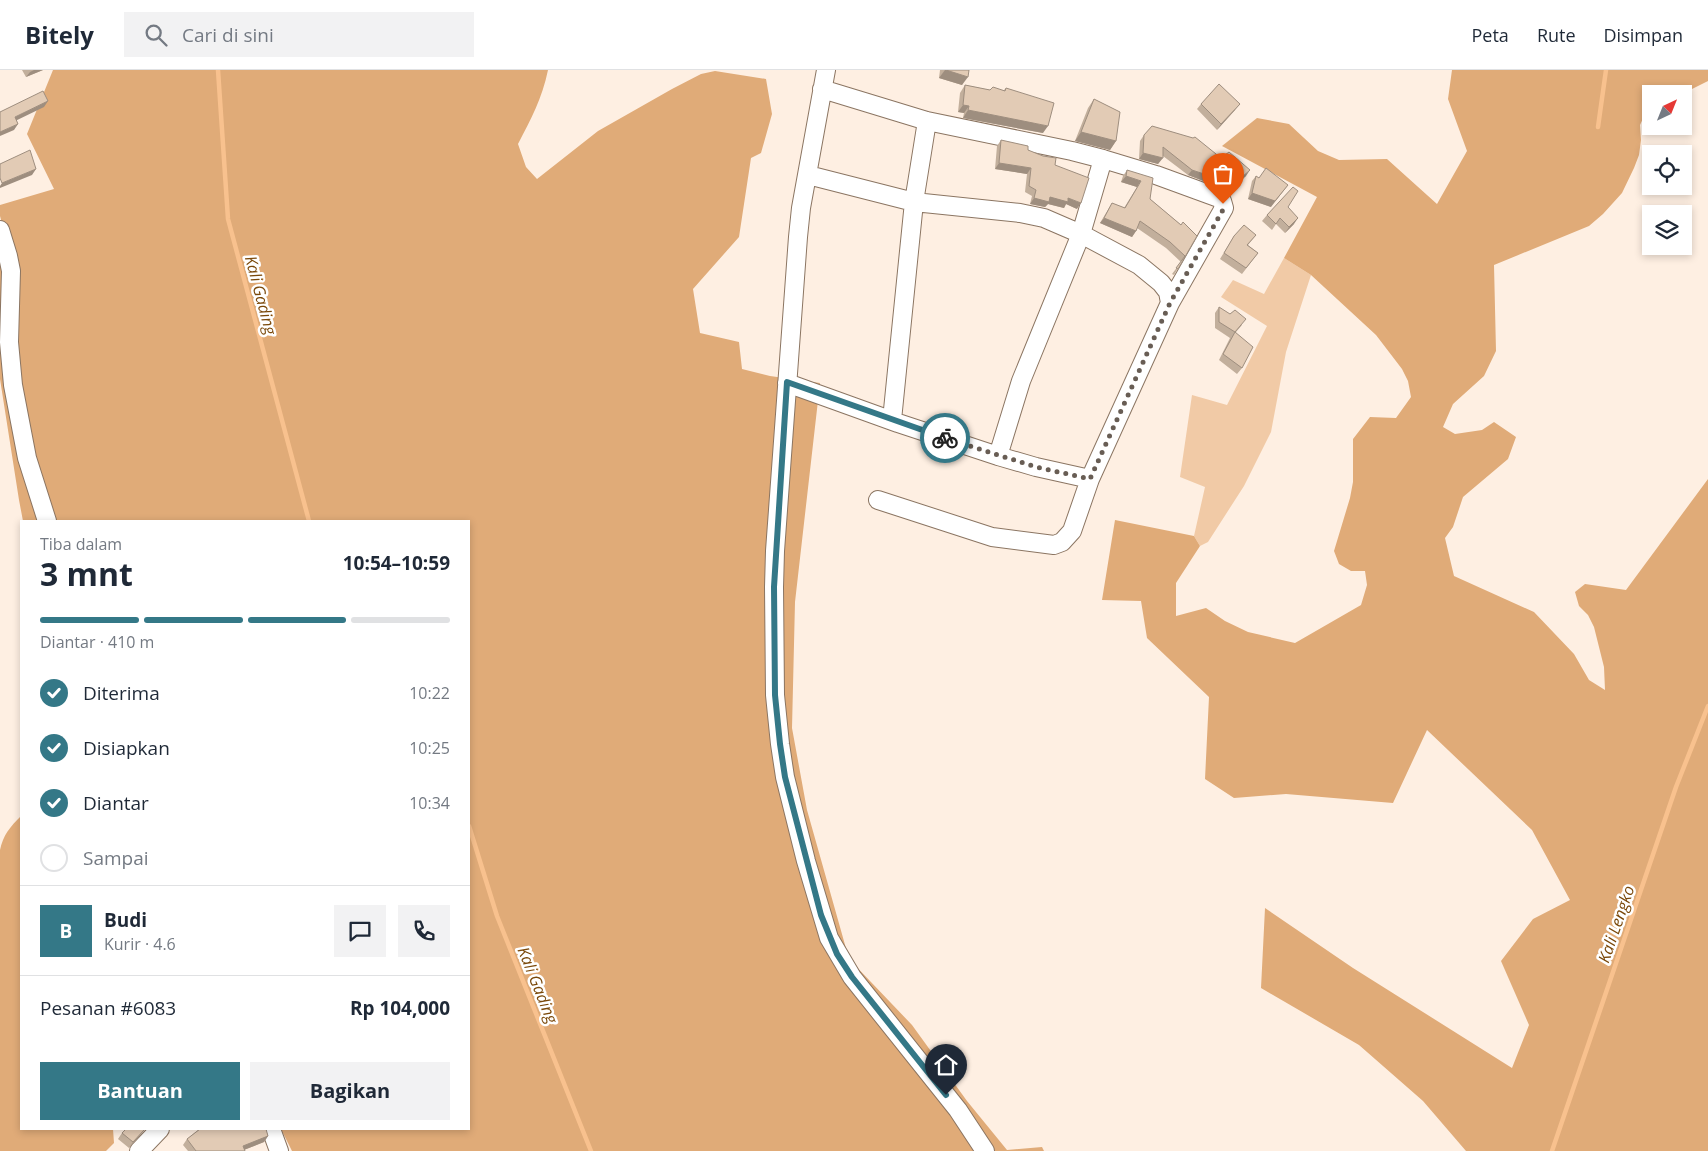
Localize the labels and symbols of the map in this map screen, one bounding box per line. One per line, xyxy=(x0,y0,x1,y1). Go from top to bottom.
north arrow xyxy=(1642,85,1692,135)
pin xyxy=(1202,153,1244,204)
water label: Kali Gading xyxy=(240,253,282,338)
courier xyxy=(920,413,970,463)
water label: Kali Lengko xyxy=(1593,882,1639,966)
water label: Kali Gading xyxy=(513,943,564,1027)
pin xyxy=(925,1044,967,1095)

